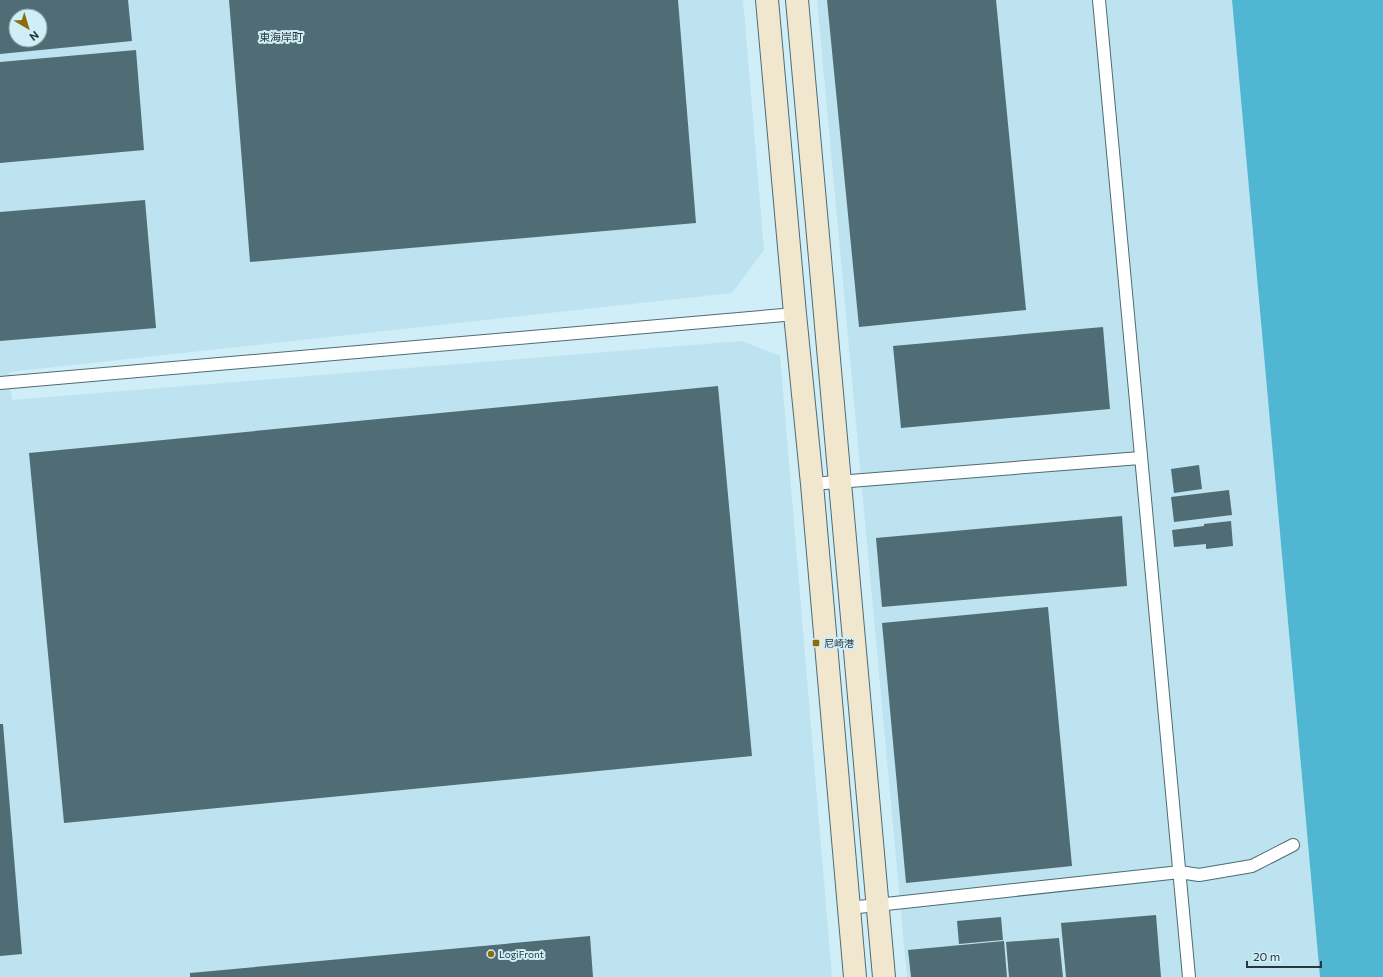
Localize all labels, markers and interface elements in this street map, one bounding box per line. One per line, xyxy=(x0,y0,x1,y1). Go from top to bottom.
north arrow xyxy=(8,8,48,48)
text: N xyxy=(27,29,42,44)
district label: 東海岸町 xyxy=(259,30,303,43)
place label: 尼崎港 xyxy=(824,637,854,649)
marker: 尼崎港 xyxy=(811,638,821,648)
scale bar xyxy=(1247,943,1321,969)
place label: LogiFront xyxy=(499,948,544,960)
marker: LogiFront xyxy=(486,949,496,959)
text: 20 m xyxy=(1253,949,1280,963)

